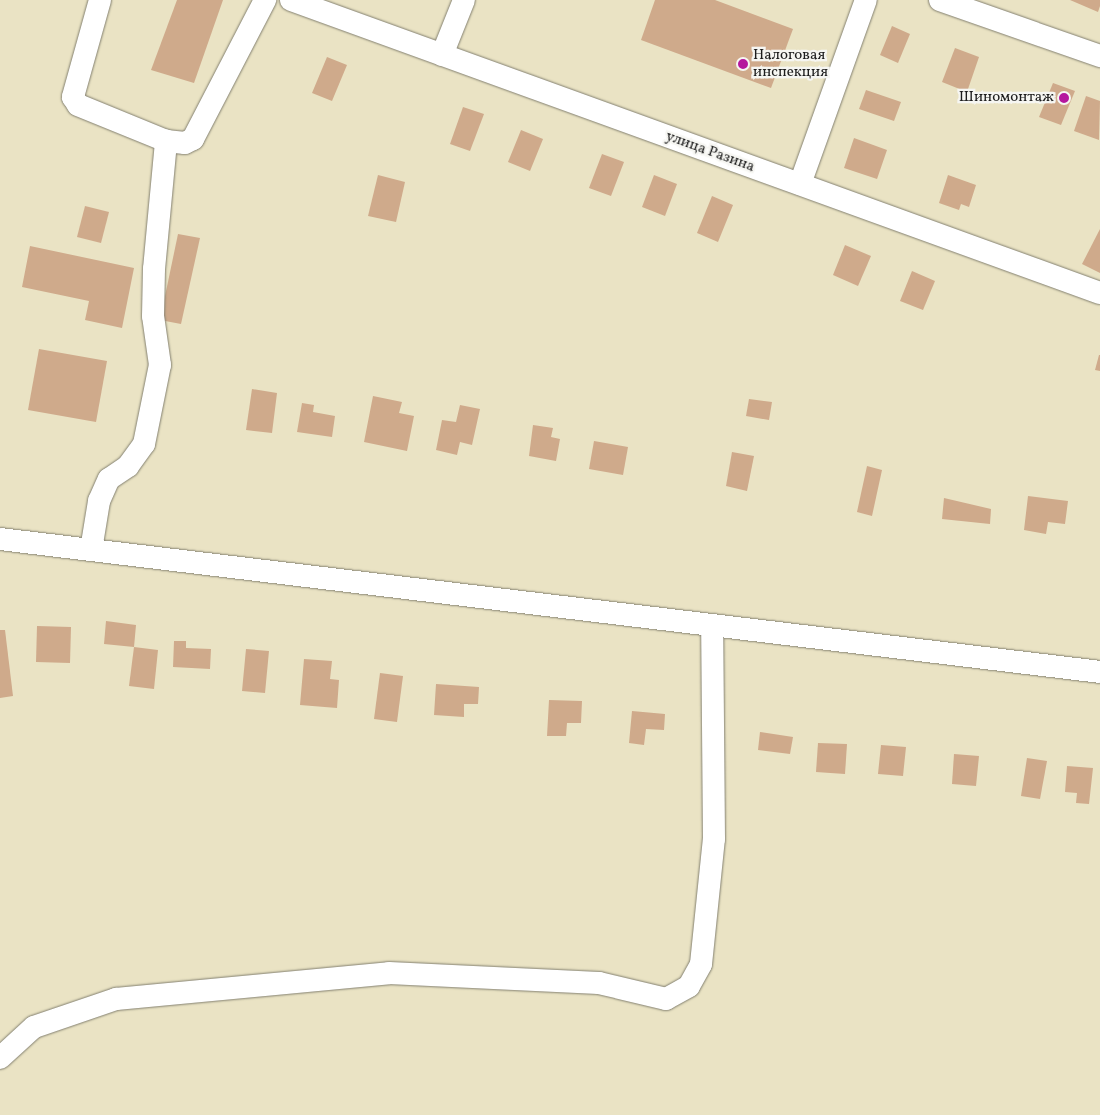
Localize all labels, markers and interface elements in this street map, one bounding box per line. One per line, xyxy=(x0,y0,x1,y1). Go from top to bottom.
place label: Налоговая инспекция xyxy=(753,46,828,81)
marker: Налоговая инспекция xyxy=(737,58,749,70)
place label: Шиномонтаж xyxy=(959,89,1054,107)
marker: Шиномонтаж xyxy=(1058,92,1070,104)
street label: улица Разина xyxy=(663,128,757,176)

